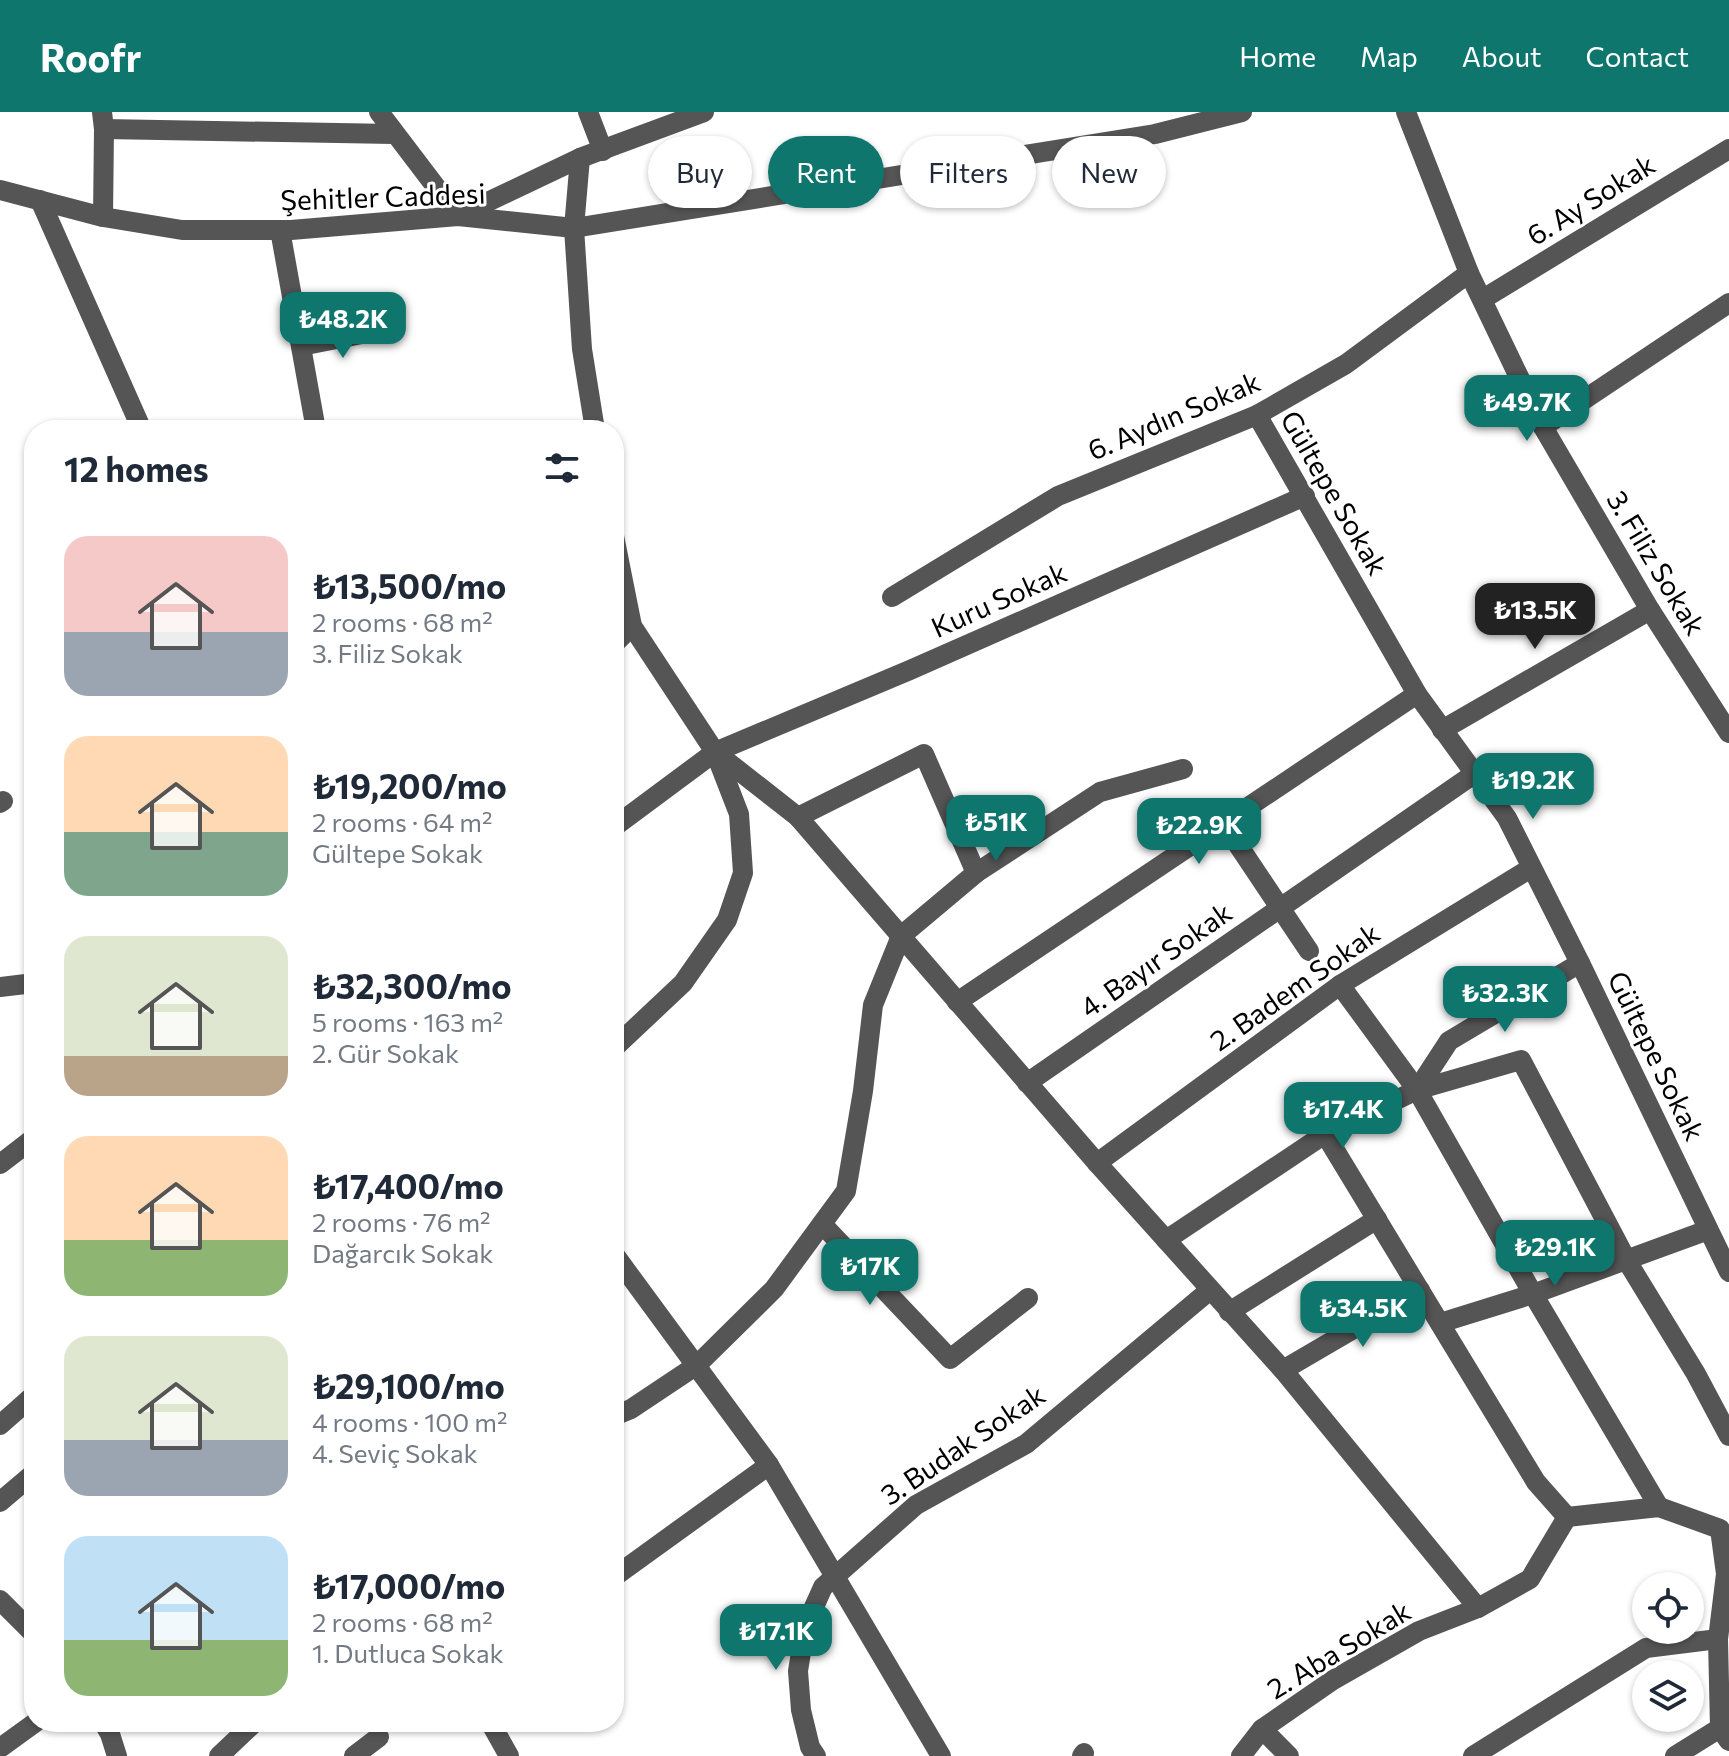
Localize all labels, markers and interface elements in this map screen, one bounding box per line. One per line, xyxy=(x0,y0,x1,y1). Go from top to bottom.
text: Roofr xyxy=(40,33,141,80)
text: Home xyxy=(1239,39,1316,73)
text: Map xyxy=(1360,39,1418,73)
text: About xyxy=(1462,39,1542,73)
text: Contact xyxy=(1586,39,1689,73)
chip: Buy xyxy=(648,136,752,208)
chip: Rent xyxy=(768,136,884,208)
chip: Filters xyxy=(900,136,1036,208)
chip: New xyxy=(1052,136,1166,208)
street label: 6. Ay Sokak xyxy=(1520,146,1661,252)
street label: Şehitler Caddesi xyxy=(280,175,486,217)
pin: ₺48.2K xyxy=(278,292,408,360)
text: ₺48.2K xyxy=(298,302,388,333)
street label: 6. Aydın Sokak xyxy=(1082,364,1265,467)
pin: ₺49.7K xyxy=(1462,375,1592,443)
text: ₺49.7K xyxy=(1482,385,1572,416)
street label: Gültepe Sokak xyxy=(1274,404,1396,581)
icon: filters xyxy=(540,446,584,490)
text: 12 homes xyxy=(64,447,209,489)
street label: 3. Filiz Sokak xyxy=(1600,484,1713,641)
street label: Kuru Sokak xyxy=(926,554,1071,644)
text: ₺13,500/mo xyxy=(312,564,506,606)
icon: home xyxy=(128,568,224,664)
pin: ₺13.5K xyxy=(1470,583,1600,651)
text: ₺13.5K xyxy=(1493,593,1577,624)
text: 2 rooms · 68 m² xyxy=(312,606,493,637)
text: 3. Filiz Sokak xyxy=(312,637,463,668)
pin: ₺19.2K xyxy=(1468,753,1598,821)
text: ₺19.2K xyxy=(1491,763,1575,794)
text: ₺19,200/mo xyxy=(312,764,507,806)
icon: home xyxy=(128,768,224,864)
pin: ₺51K xyxy=(949,795,1043,863)
pin: ₺22.9K xyxy=(1134,798,1264,866)
text: ₺51K xyxy=(964,805,1028,836)
text: 2 rooms · 64 m² xyxy=(312,806,493,837)
text: ₺22.9K xyxy=(1155,808,1243,839)
text: Gültepe Sokak xyxy=(312,837,483,868)
street label: 4. Bayır Sokak xyxy=(1073,894,1238,1024)
street label: 2. Badem Sokak xyxy=(1203,915,1386,1057)
text: ₺32,300/mo xyxy=(312,964,512,1006)
street label: Gültepe Sokak xyxy=(1601,965,1713,1146)
pin: ₺32.3K xyxy=(1440,966,1570,1034)
icon: home xyxy=(128,968,224,1064)
text: ₺32.3K xyxy=(1461,976,1549,1007)
text: 5 rooms · 163 m² xyxy=(312,1006,503,1037)
text: 2. Gür Sokak xyxy=(312,1037,459,1068)
pin: ₺17.4K xyxy=(1278,1082,1408,1150)
text: ₺17.4K xyxy=(1302,1092,1384,1123)
text: ₺17,400/mo xyxy=(312,1164,504,1206)
icon: home xyxy=(128,1168,224,1264)
text: 2 rooms · 76 m² xyxy=(312,1206,491,1237)
pin: ₺29.1K xyxy=(1490,1220,1620,1288)
text: ₺29.1K xyxy=(1514,1230,1596,1261)
text: Dağarcık Sokak xyxy=(312,1237,493,1268)
pin: ₺17K xyxy=(823,1239,917,1307)
text: ₺17K xyxy=(839,1249,901,1280)
pin: ₺34.5K xyxy=(1298,1281,1428,1349)
text: ₺34.5K xyxy=(1318,1291,1408,1322)
text: ₺29,100/mo xyxy=(312,1364,505,1406)
icon: home xyxy=(128,1368,224,1464)
street label: 3. Budak Sokak xyxy=(874,1377,1051,1512)
text: 4 rooms · 100 m² xyxy=(312,1406,507,1437)
text: 4. Seviç Sokak xyxy=(312,1437,478,1468)
text: ₺17,000/mo xyxy=(312,1564,505,1606)
icon: home xyxy=(128,1568,224,1664)
map controls xyxy=(1632,1572,1704,1732)
button: locate xyxy=(1632,1572,1704,1644)
street label: 2. Aba Sokak xyxy=(1260,1593,1416,1705)
pin: ₺17.1K xyxy=(711,1604,841,1672)
text: 2 rooms · 68 m² xyxy=(312,1606,493,1637)
text: ₺17.1K xyxy=(738,1614,814,1645)
text: 1. Dutluca Sokak xyxy=(312,1637,504,1668)
button: layers xyxy=(1632,1660,1704,1732)

